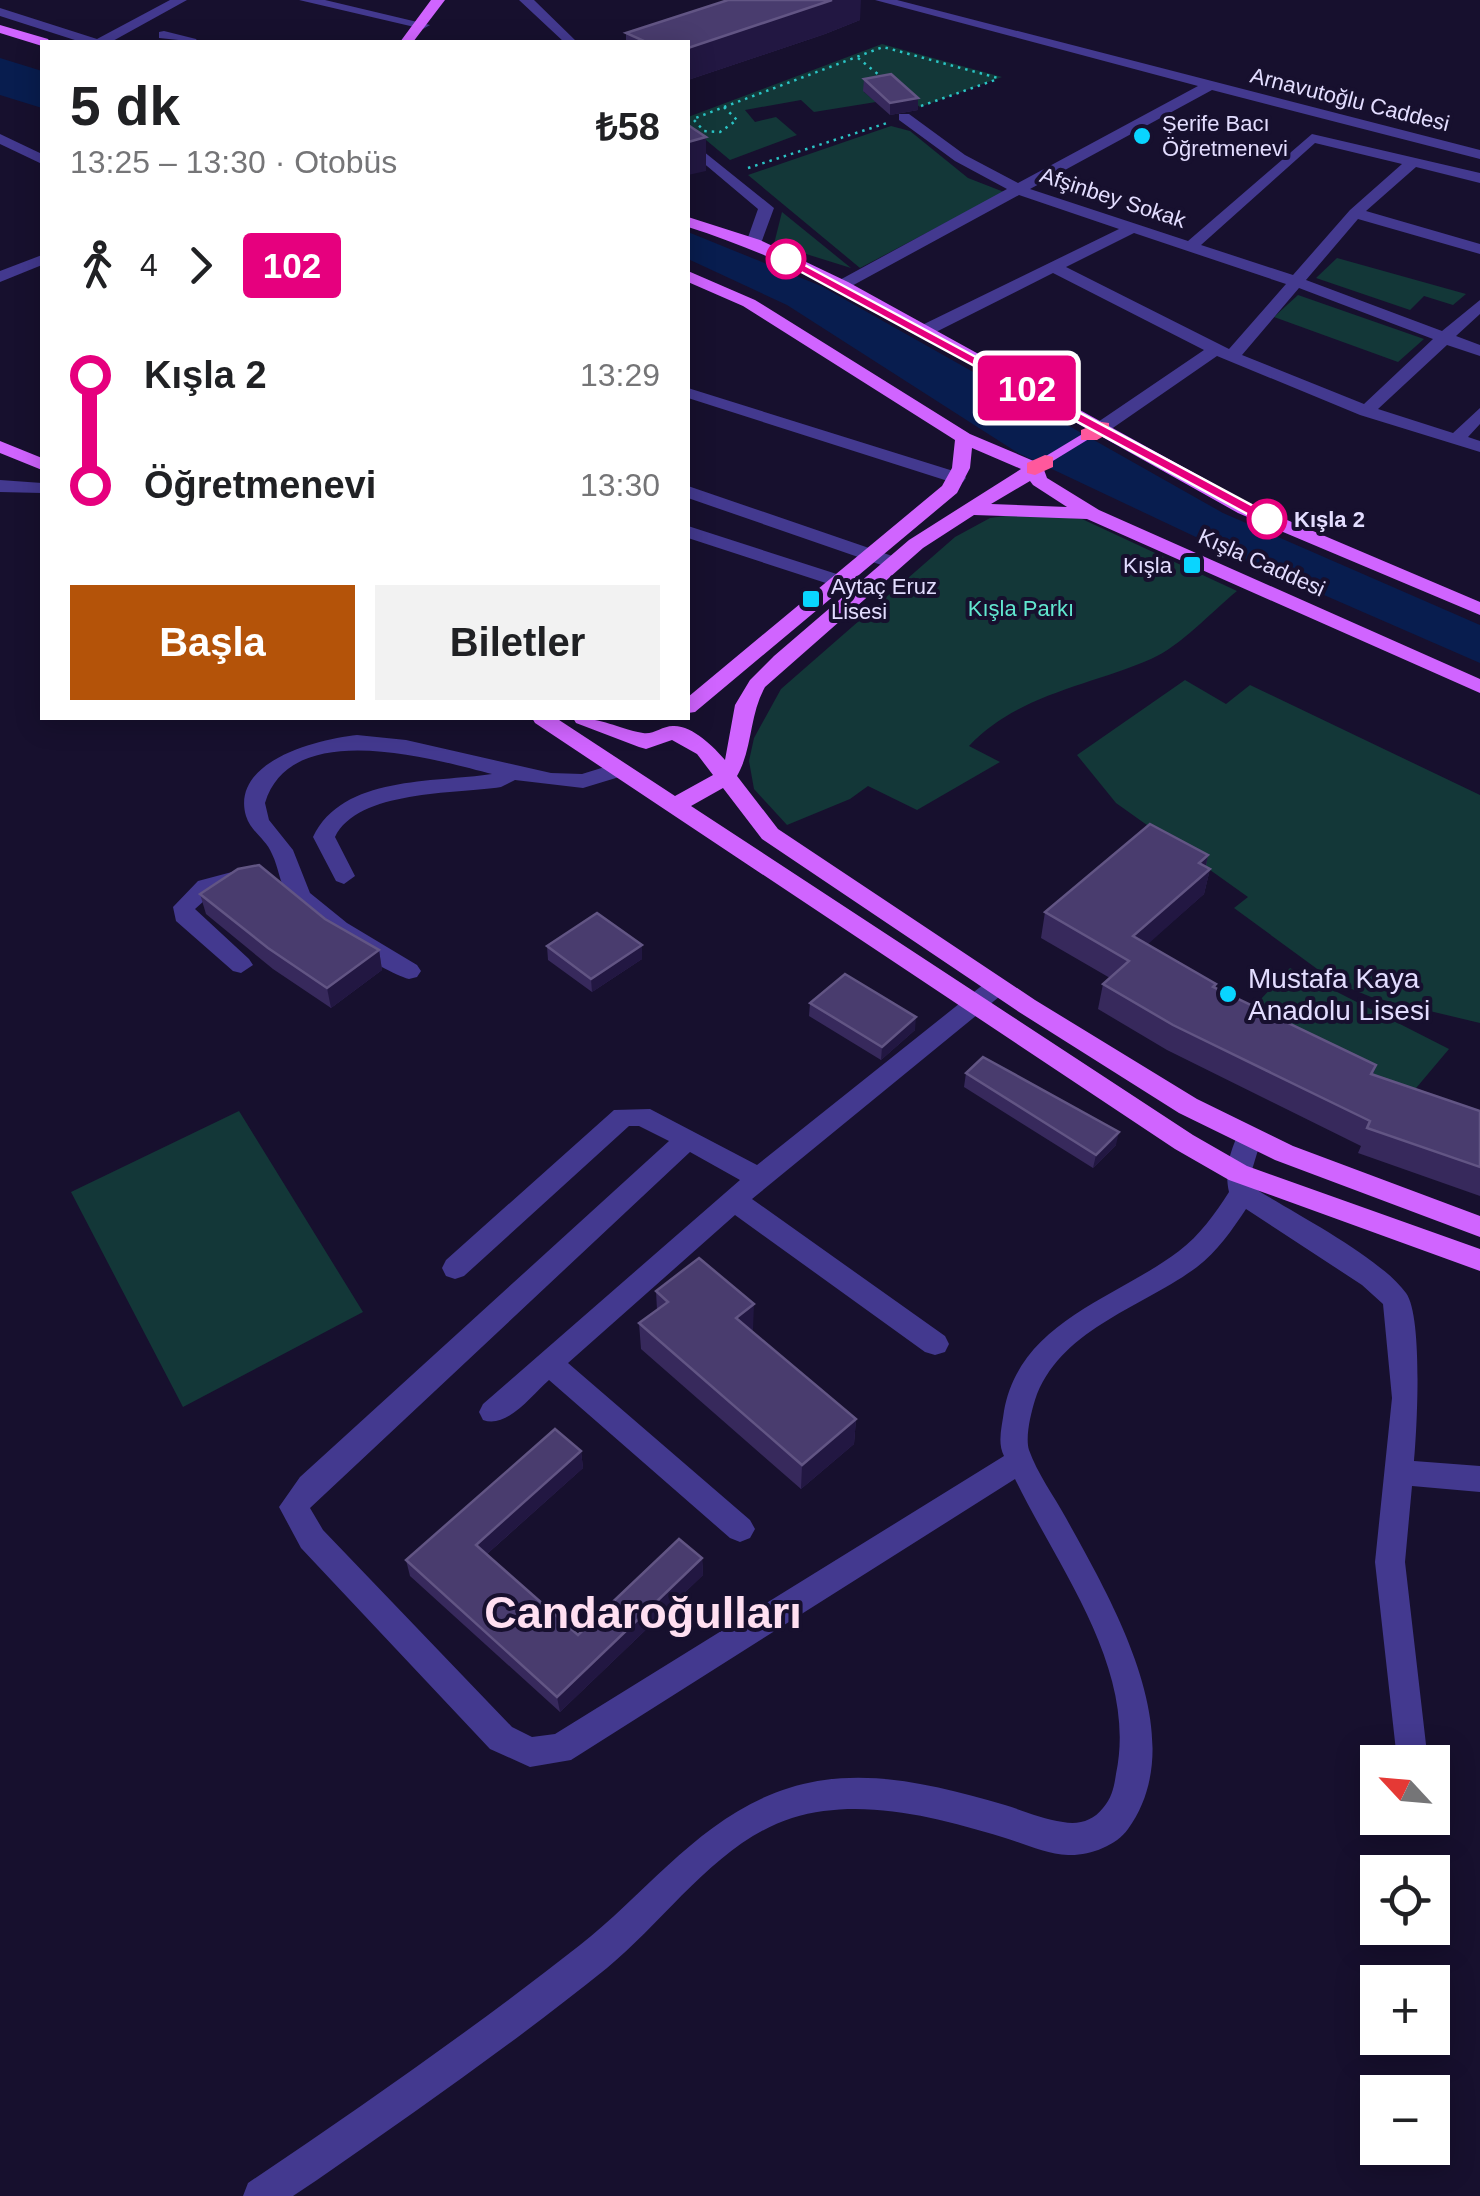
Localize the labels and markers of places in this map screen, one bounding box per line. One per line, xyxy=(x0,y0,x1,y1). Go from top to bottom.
place label: Şerife Bacı Öğretmenevi xyxy=(1162,111,1288,161)
marker: Şerife Bacı Öğretmenevi xyxy=(1131,125,1153,147)
unlabelled marker xyxy=(767,240,805,278)
marker: Kışla 2 xyxy=(1248,500,1286,538)
place label: Kışla 2 xyxy=(1294,507,1365,532)
place label: Kışla xyxy=(1123,553,1173,578)
marker: Kışla xyxy=(1181,554,1203,576)
place label: Aytaç Eruz Lisesi xyxy=(831,574,937,624)
marker: Aytaç Eruz Lisesi xyxy=(800,588,822,610)
place label: Mustafa Kaya Anadolu Lisesi xyxy=(1248,963,1430,1026)
marker: Mustafa Kaya Anadolu Lisesi xyxy=(1217,983,1239,1005)

